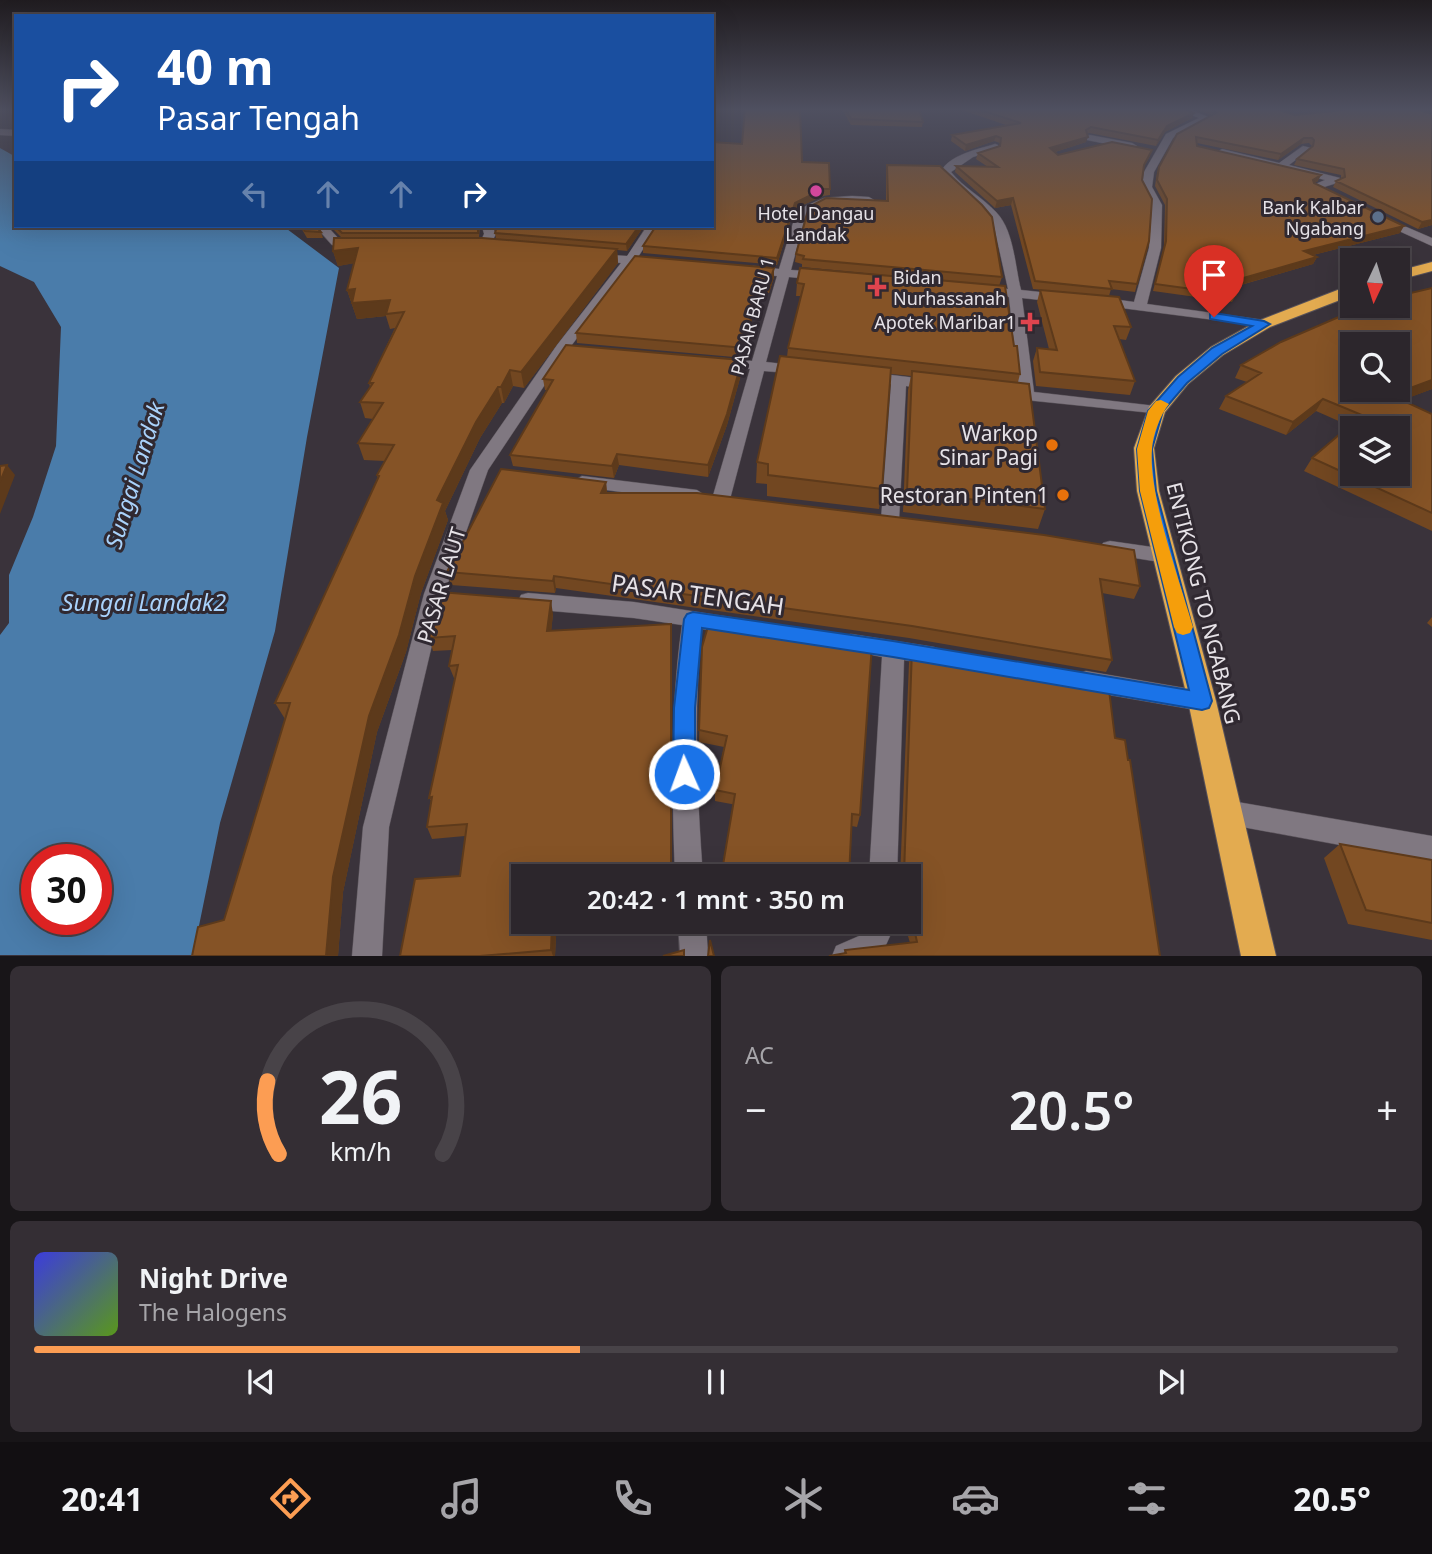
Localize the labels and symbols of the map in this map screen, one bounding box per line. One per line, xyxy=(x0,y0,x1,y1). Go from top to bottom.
marker: Hotel Dangau Landak xyxy=(808,183,824,199)
place label: Bank Kalbar Ngabang xyxy=(1262,195,1365,240)
place label: Hotel Dangau Landak xyxy=(758,201,874,246)
marker: Bank Kalbar Ngabang xyxy=(1370,209,1386,225)
pin xyxy=(1184,245,1244,317)
north arrow xyxy=(1340,248,1410,318)
street label: PASAR BARU 1 xyxy=(725,254,779,378)
place label: Bidan Nurhassanah xyxy=(893,265,1006,310)
marker: Bidan Nurhassanah xyxy=(867,277,887,297)
place label: Apotek Maribar1 xyxy=(874,310,1016,334)
marker: Apotek Maribar1 xyxy=(1022,314,1038,330)
water label: Sungai Landak xyxy=(97,396,172,552)
place label: Warkop Sinar Pagi xyxy=(939,419,1038,471)
marker: Warkop Sinar Pagi xyxy=(1044,437,1060,453)
street label: ENTIKONG TO NGABANG xyxy=(1160,479,1248,727)
place label: Restoran Pinten1 xyxy=(880,481,1049,509)
marker: Restoran Pinten1 xyxy=(1055,487,1071,503)
street label: PASAR LAUT xyxy=(410,523,472,646)
street label: PASAR TENGAH xyxy=(610,566,786,622)
water label: Sungai Landak2 xyxy=(62,586,227,618)
position arrow xyxy=(647,737,721,811)
speed limit sign: 30 xyxy=(21,844,112,935)

